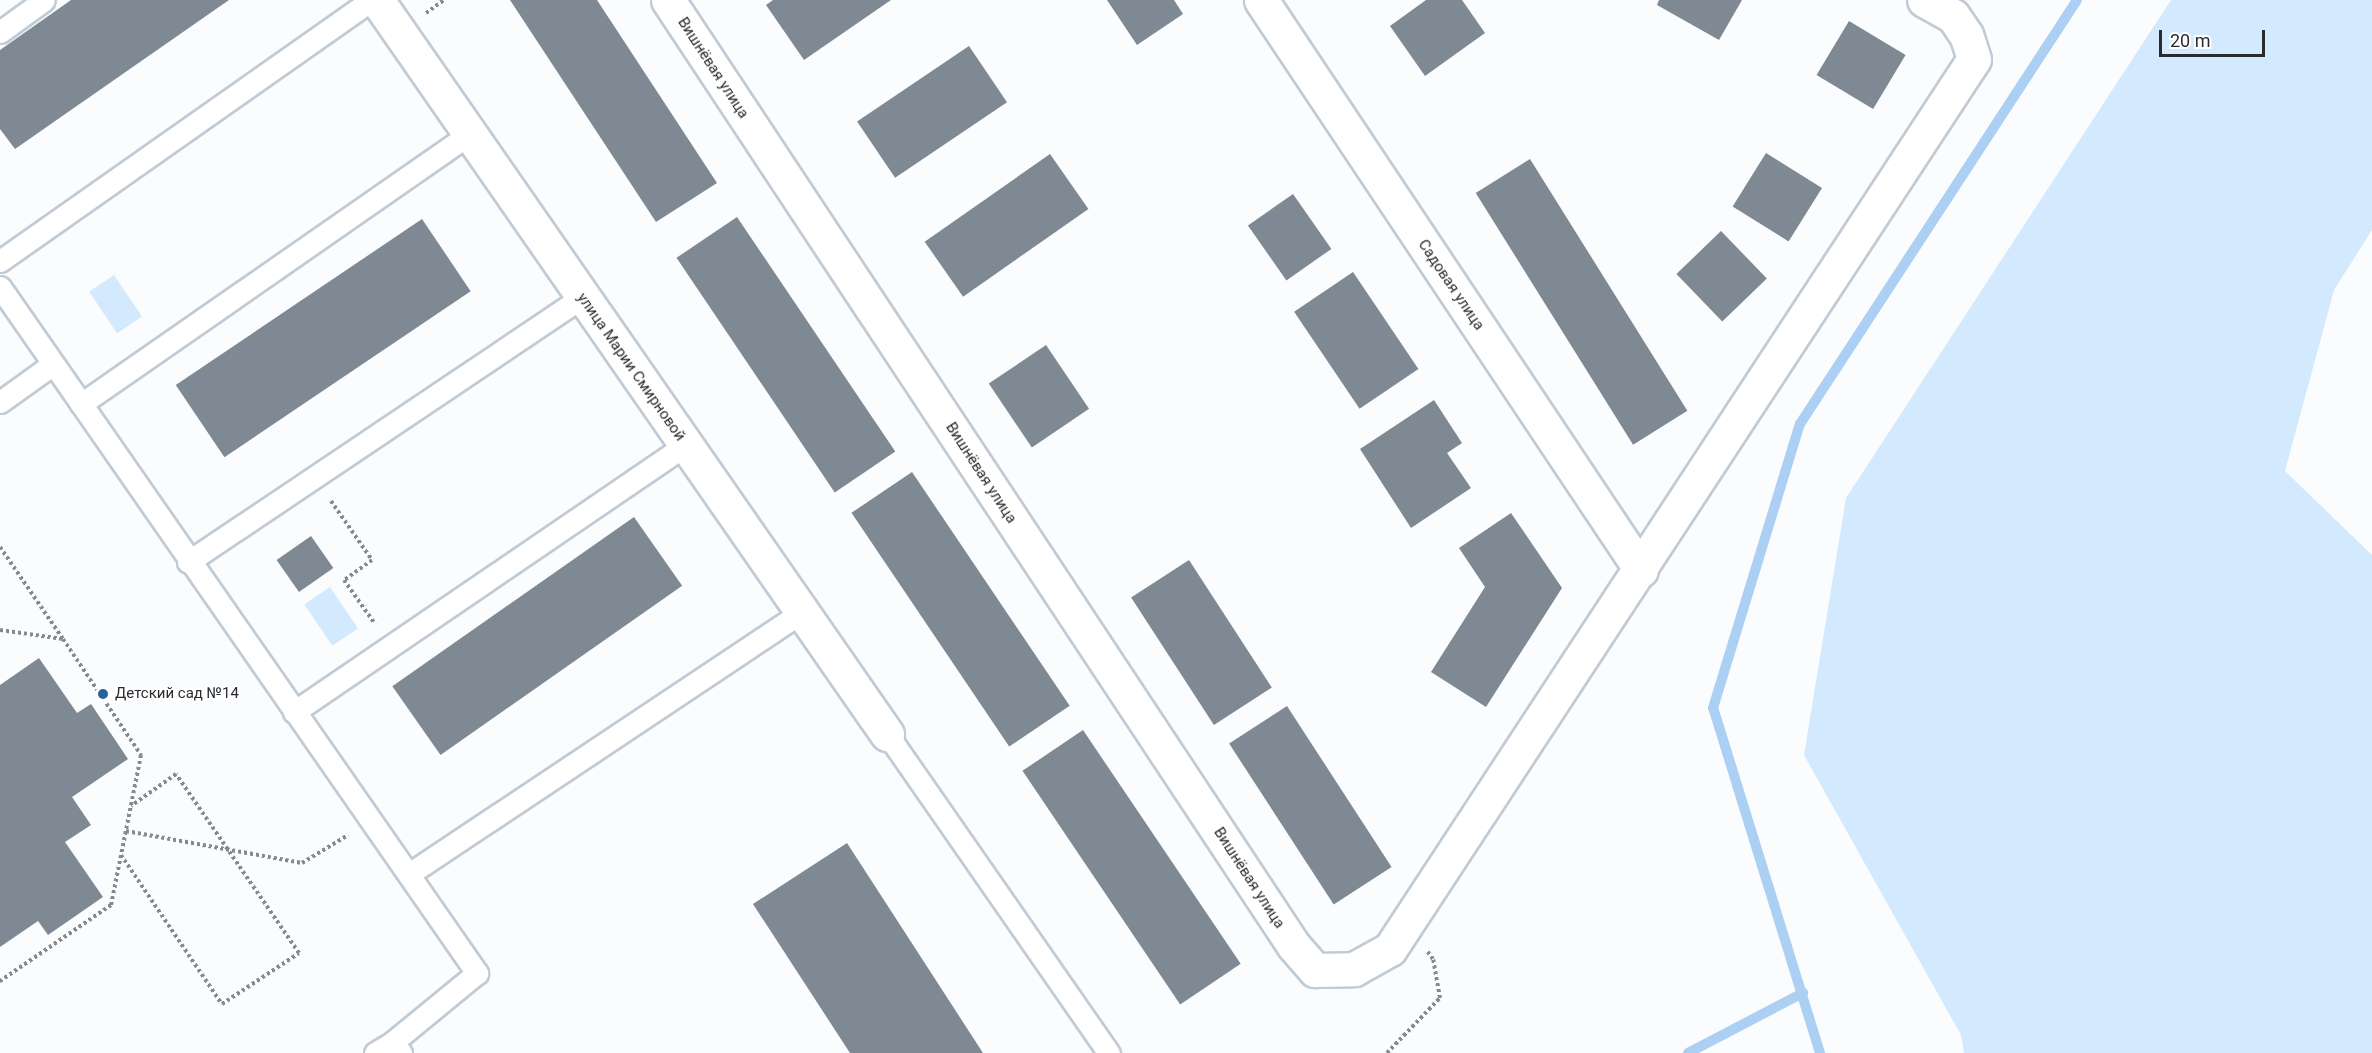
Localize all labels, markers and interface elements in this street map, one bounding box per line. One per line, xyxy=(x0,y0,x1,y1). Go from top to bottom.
street label: Вишнёвая улица xyxy=(674,14,752,122)
scale bar xyxy=(2162,18,2268,56)
text: 20 m xyxy=(2170,30,2210,51)
street label: Садовая улица xyxy=(1414,236,1488,334)
street label: улица Марии Смирновой xyxy=(573,290,689,444)
street label: Вишнёвая улица xyxy=(942,419,1020,527)
place label: Детский сад №14 xyxy=(115,685,239,703)
marker: Детский сад №14 xyxy=(96,687,110,701)
street label: Вишнёвая улица xyxy=(1210,824,1288,932)

